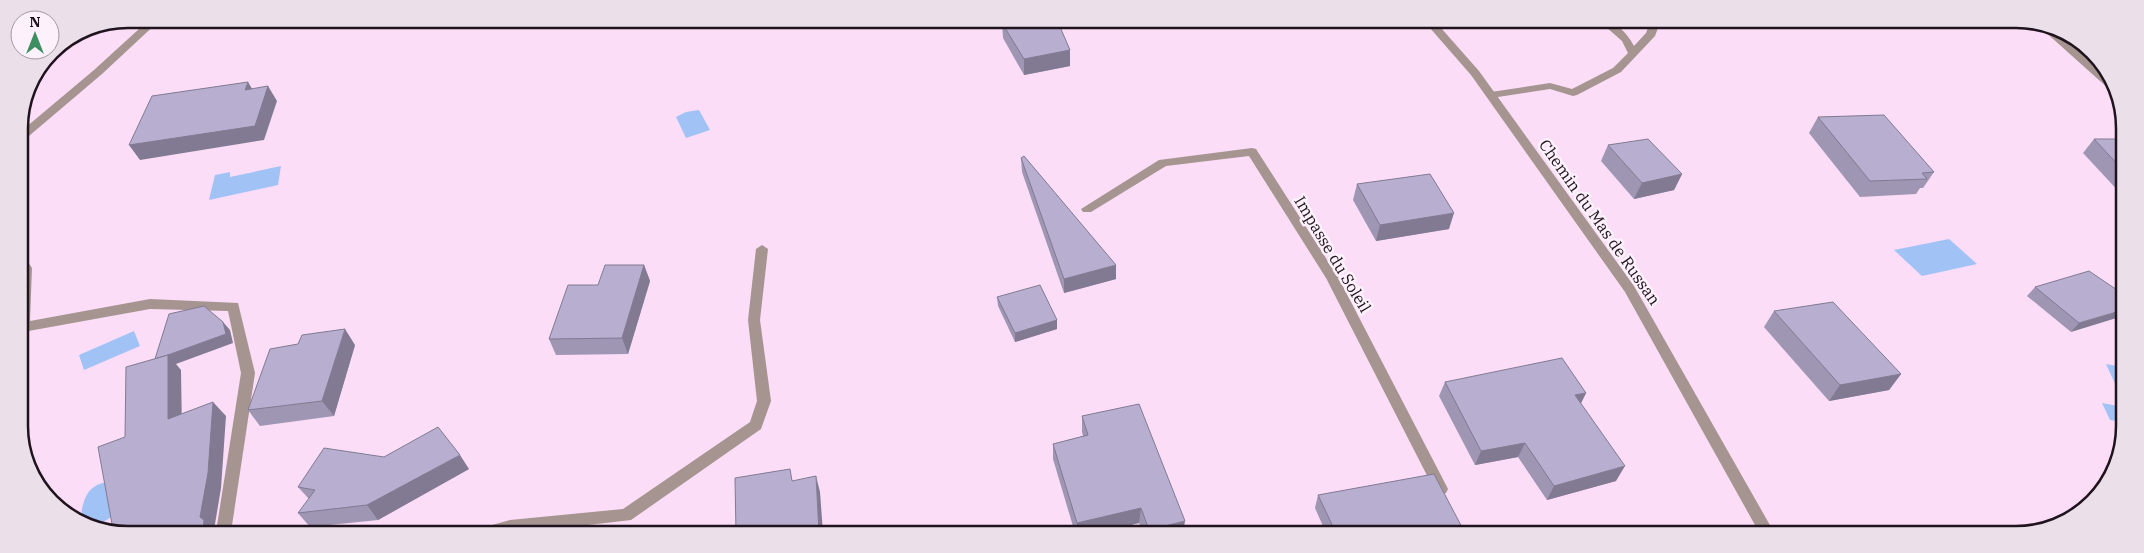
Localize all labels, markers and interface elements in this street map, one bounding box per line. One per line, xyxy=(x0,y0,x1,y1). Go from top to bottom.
north arrow xyxy=(10,10,60,60)
text: N xyxy=(29,13,41,31)
street label: Chemin du Mas de Russan xyxy=(1535,135,1665,309)
street label: Impasse du Soleil xyxy=(1290,192,1376,316)

